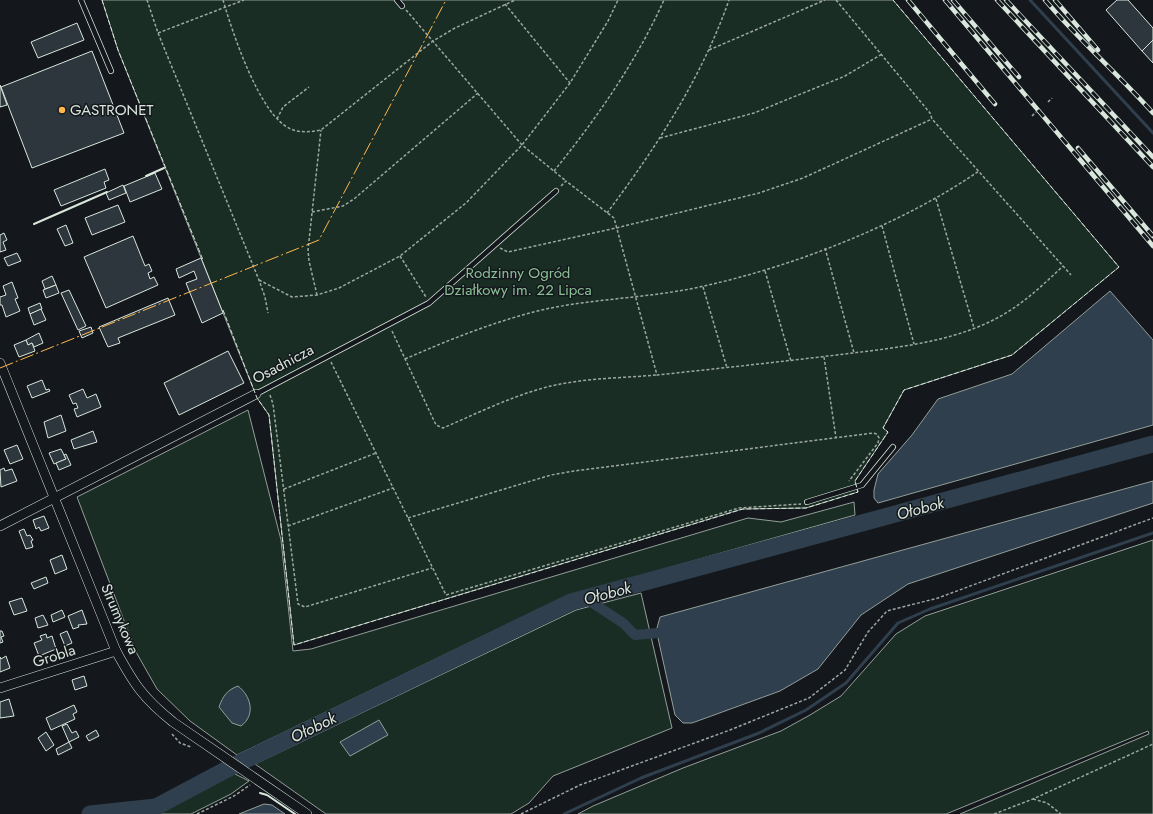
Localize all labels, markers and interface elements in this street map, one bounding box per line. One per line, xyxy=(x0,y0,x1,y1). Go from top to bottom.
place label: GASTRONET xyxy=(70,99,153,121)
marker: GASTRONET xyxy=(57,105,67,115)
park label: Rodzinny Ogród Działkowy im. 22 Lipca xyxy=(444,262,592,301)
street label: Osadnicza xyxy=(248,339,318,389)
water label: Ołobok xyxy=(894,491,948,526)
water label: Ołobok xyxy=(581,576,635,611)
street label: Strumykowa xyxy=(95,580,145,658)
street label: Grobla xyxy=(30,639,78,673)
water label: Ołobok xyxy=(286,706,341,748)

